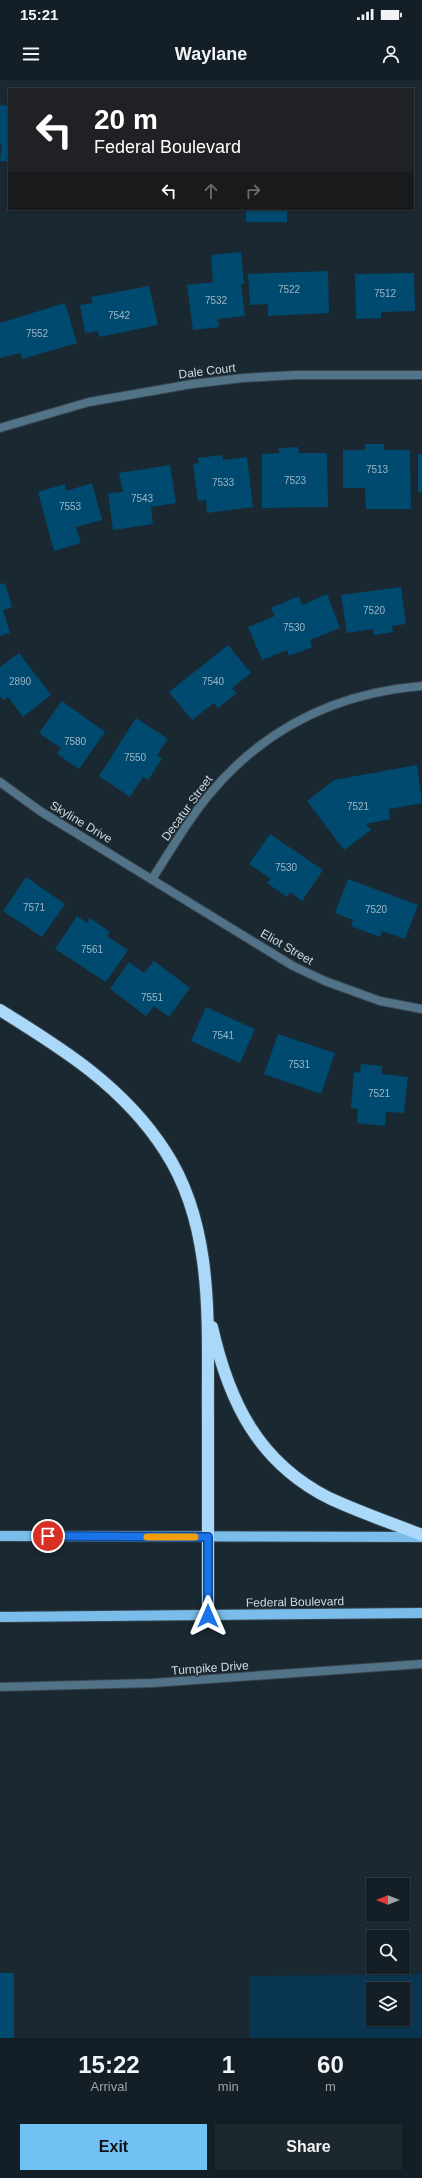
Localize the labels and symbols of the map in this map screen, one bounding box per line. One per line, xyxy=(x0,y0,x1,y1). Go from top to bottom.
house number: 7522 xyxy=(278,284,301,295)
house number: 7512 xyxy=(374,288,397,299)
house number: 7532 xyxy=(205,295,228,306)
house number: 7542 xyxy=(108,310,131,321)
house number: 7552 xyxy=(26,328,49,339)
street label: Dale Court xyxy=(178,360,237,381)
house number: 7513 xyxy=(366,464,389,475)
house number: 7523 xyxy=(284,475,307,486)
house number: 7533 xyxy=(212,477,235,488)
house number: 7543 xyxy=(131,493,154,504)
house number: 7553 xyxy=(59,501,82,512)
house number: 7520 xyxy=(363,605,386,616)
house number: 7530 xyxy=(283,622,306,633)
house number: 2890 xyxy=(9,676,32,687)
house number: 7540 xyxy=(202,676,225,687)
house number: 7580 xyxy=(64,736,87,747)
house number: 7550 xyxy=(124,752,147,763)
street label: Decatur Street xyxy=(159,772,216,843)
street label: Skyline Drive xyxy=(47,798,115,846)
house number: 7521 xyxy=(347,801,370,812)
house number: 7530 xyxy=(275,862,298,873)
house number: 7571 xyxy=(23,902,46,913)
house number: 7520 xyxy=(365,904,388,915)
street label: Eliot Street xyxy=(258,926,316,968)
house number: 7561 xyxy=(81,944,104,955)
house number: 7551 xyxy=(141,992,164,1003)
house number: 7541 xyxy=(212,1030,235,1041)
house number: 7531 xyxy=(288,1059,311,1070)
house number: 7521 xyxy=(368,1088,391,1099)
pin xyxy=(31,1519,65,1553)
street label: Federal Boulevard xyxy=(246,1594,344,1610)
position arrow xyxy=(187,1595,229,1637)
street label: Turnpike Drive xyxy=(171,1658,250,1678)
north arrow xyxy=(366,1878,410,1922)

